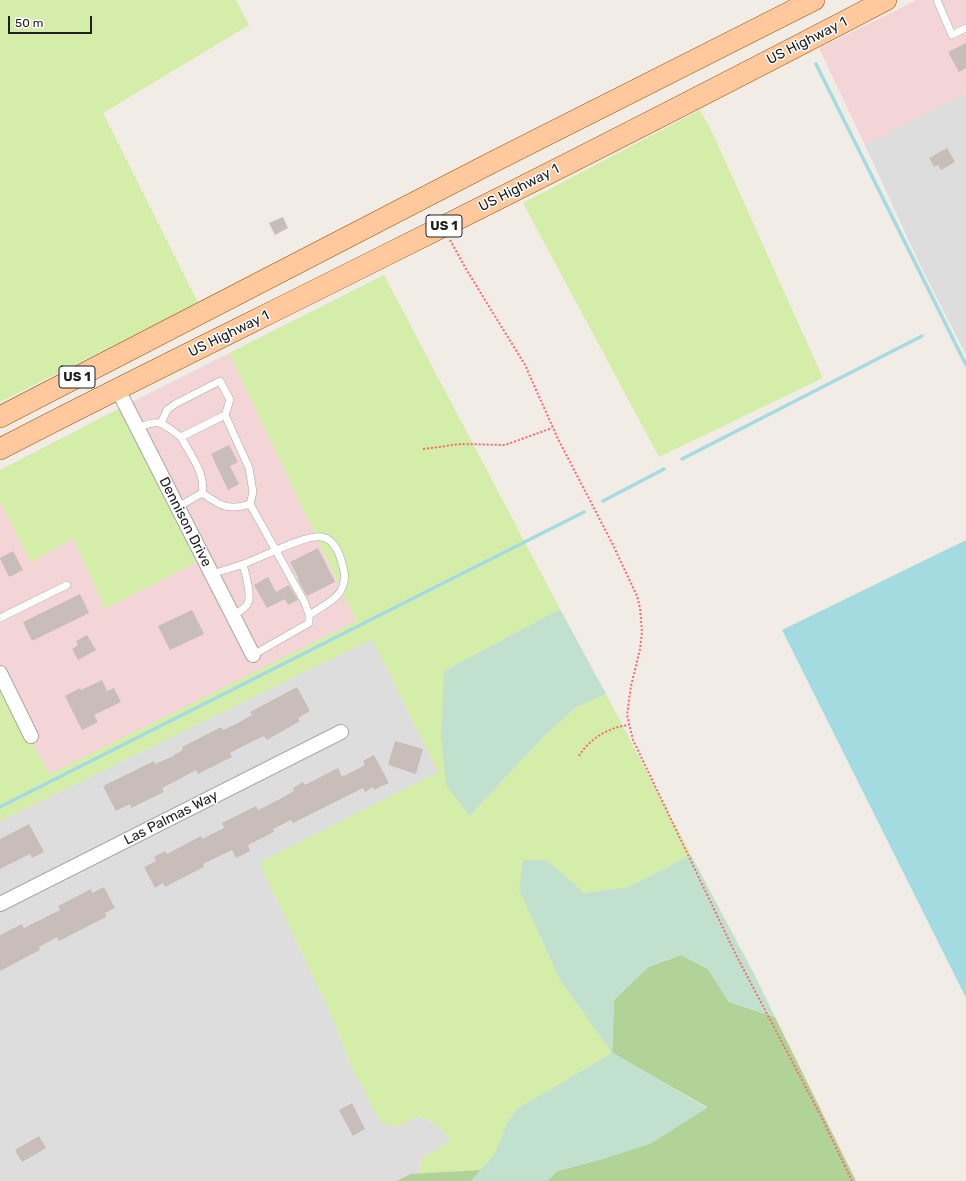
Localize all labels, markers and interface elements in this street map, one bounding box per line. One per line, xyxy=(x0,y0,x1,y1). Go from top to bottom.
scale bar xyxy=(10,8,94,34)
street label: US Highway 1 xyxy=(764,14,850,68)
text: 50 m xyxy=(15,16,43,30)
street label: US Highway 1 xyxy=(476,161,562,215)
road number: US 1 xyxy=(426,215,462,237)
street label: US Highway 1 xyxy=(186,307,272,361)
road number: US 1 xyxy=(59,366,95,388)
street label: Dennison Drive xyxy=(155,474,215,570)
street label: Las Palmas Way xyxy=(121,787,221,849)

